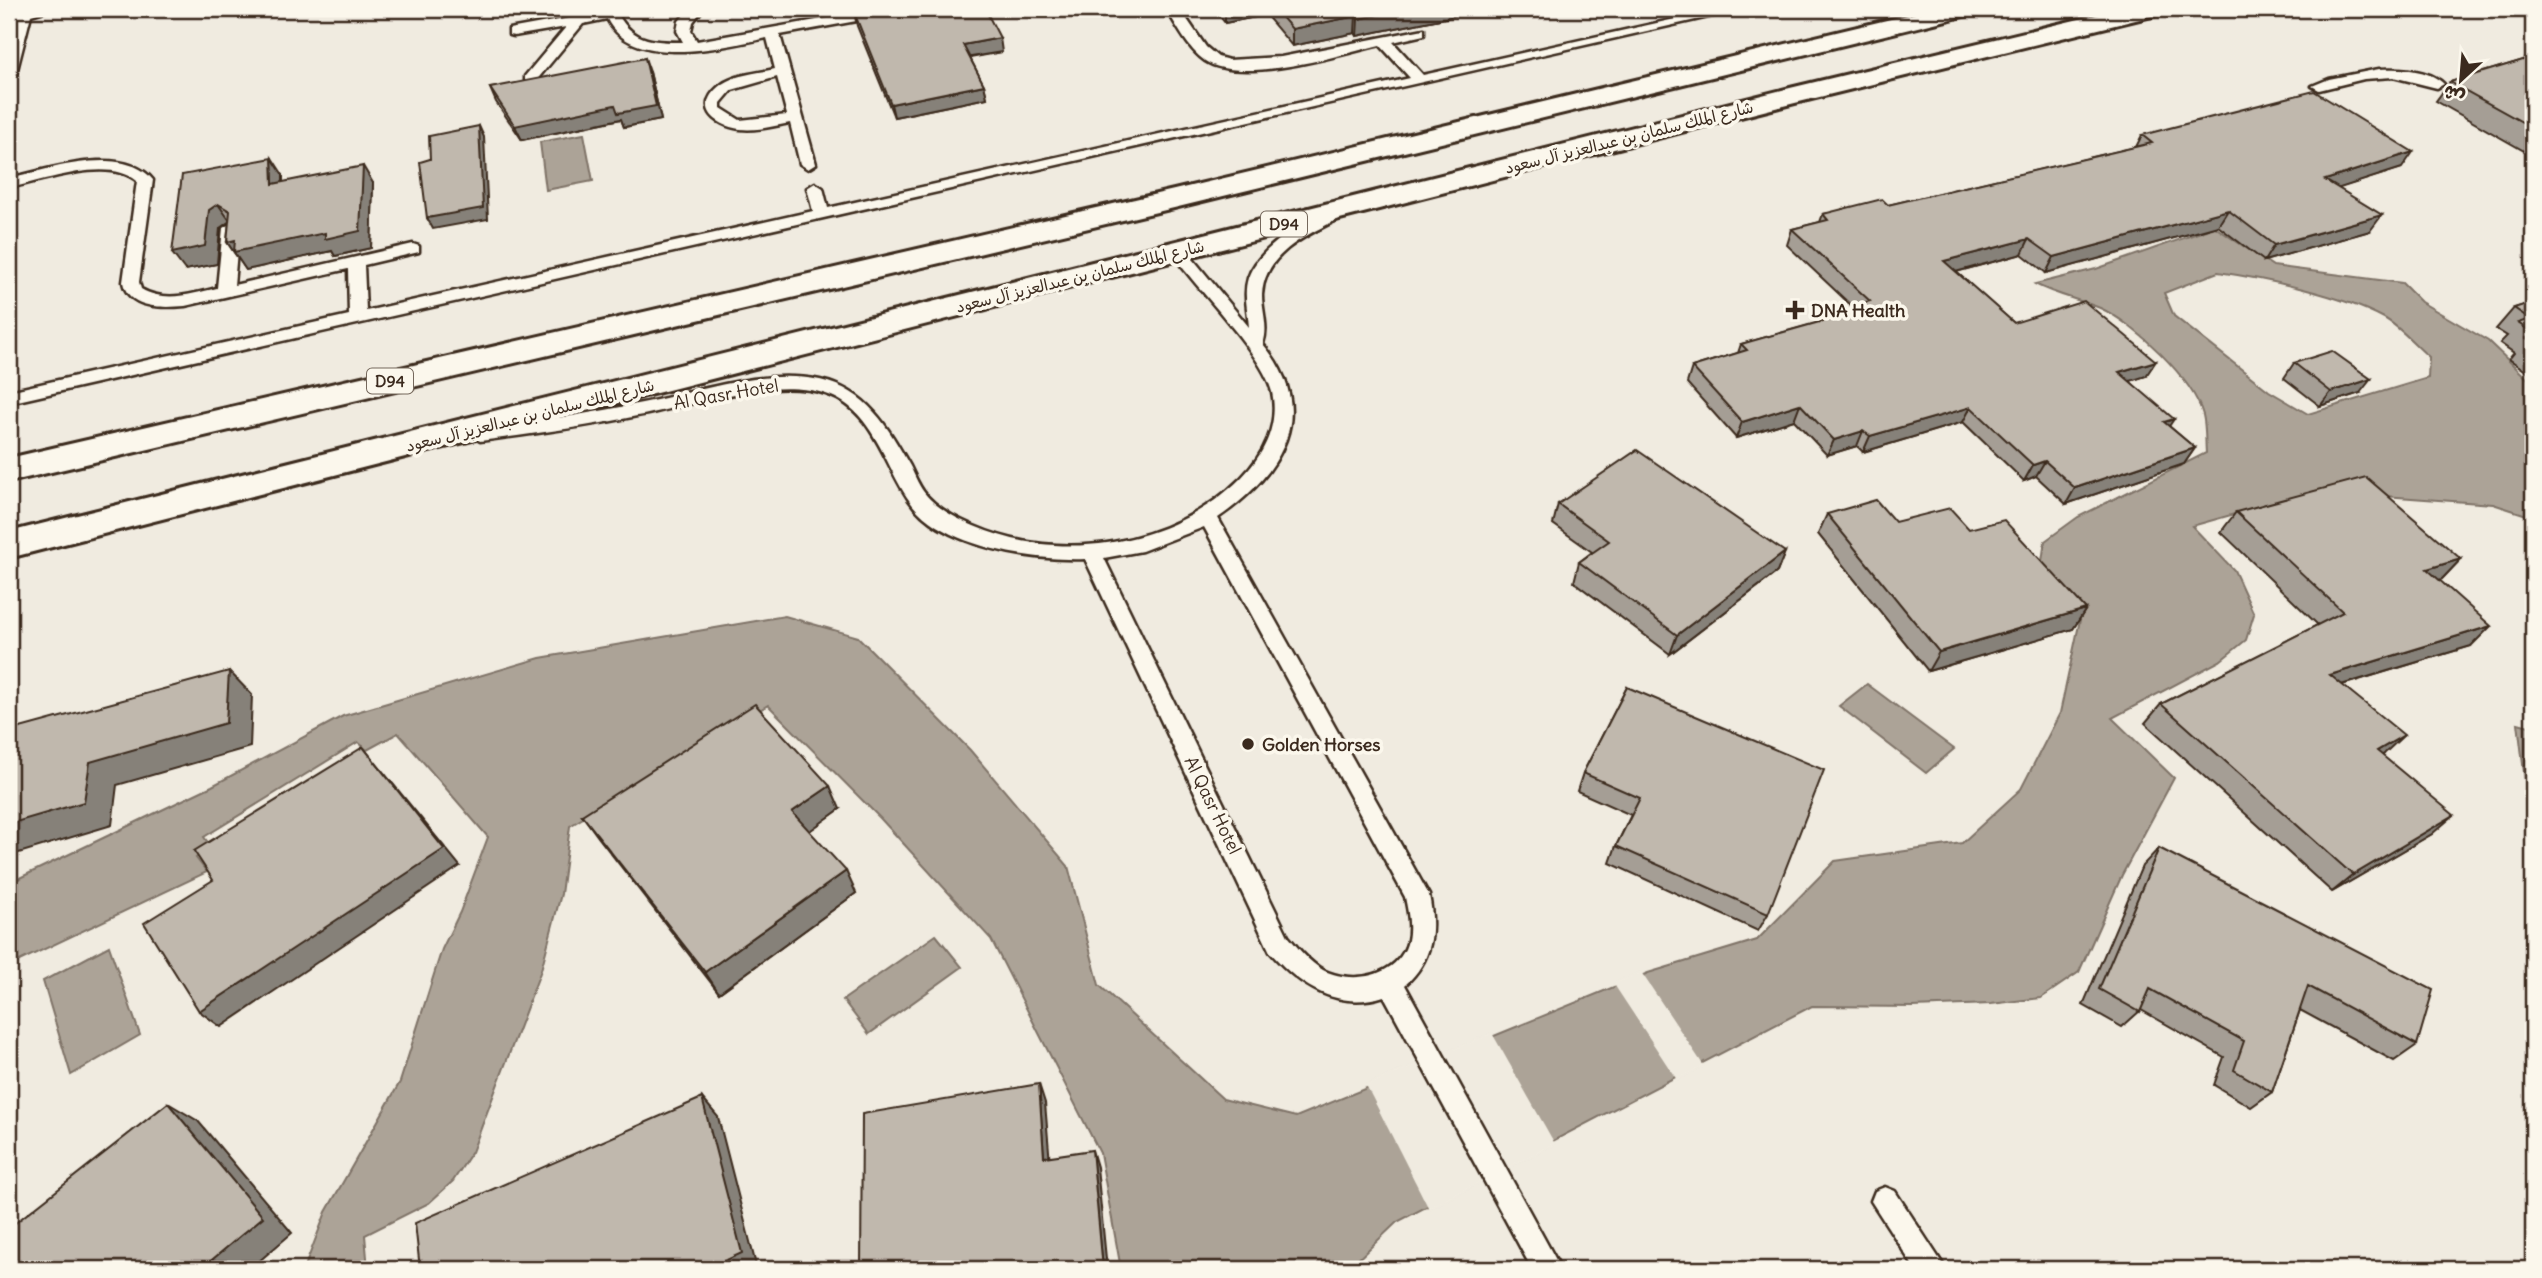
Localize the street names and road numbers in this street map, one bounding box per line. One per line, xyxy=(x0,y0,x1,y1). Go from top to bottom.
street label: شارع الملك سلمان بن عبدالعزيز آل سعود xyxy=(1503,96,1756,180)
road number: D94 xyxy=(1261,212,1307,236)
street label: شارع الملك سلمان بن عبدالعزيز آل سعود xyxy=(954,235,1207,319)
road number: D94 xyxy=(367,368,413,394)
street label: Al Qasr Hotel xyxy=(672,373,780,415)
street label: شارع الملك سلمان بن عبدالعزيز آل سعود xyxy=(404,374,657,458)
street label: Al Qasr Hotel xyxy=(1179,752,1247,858)

